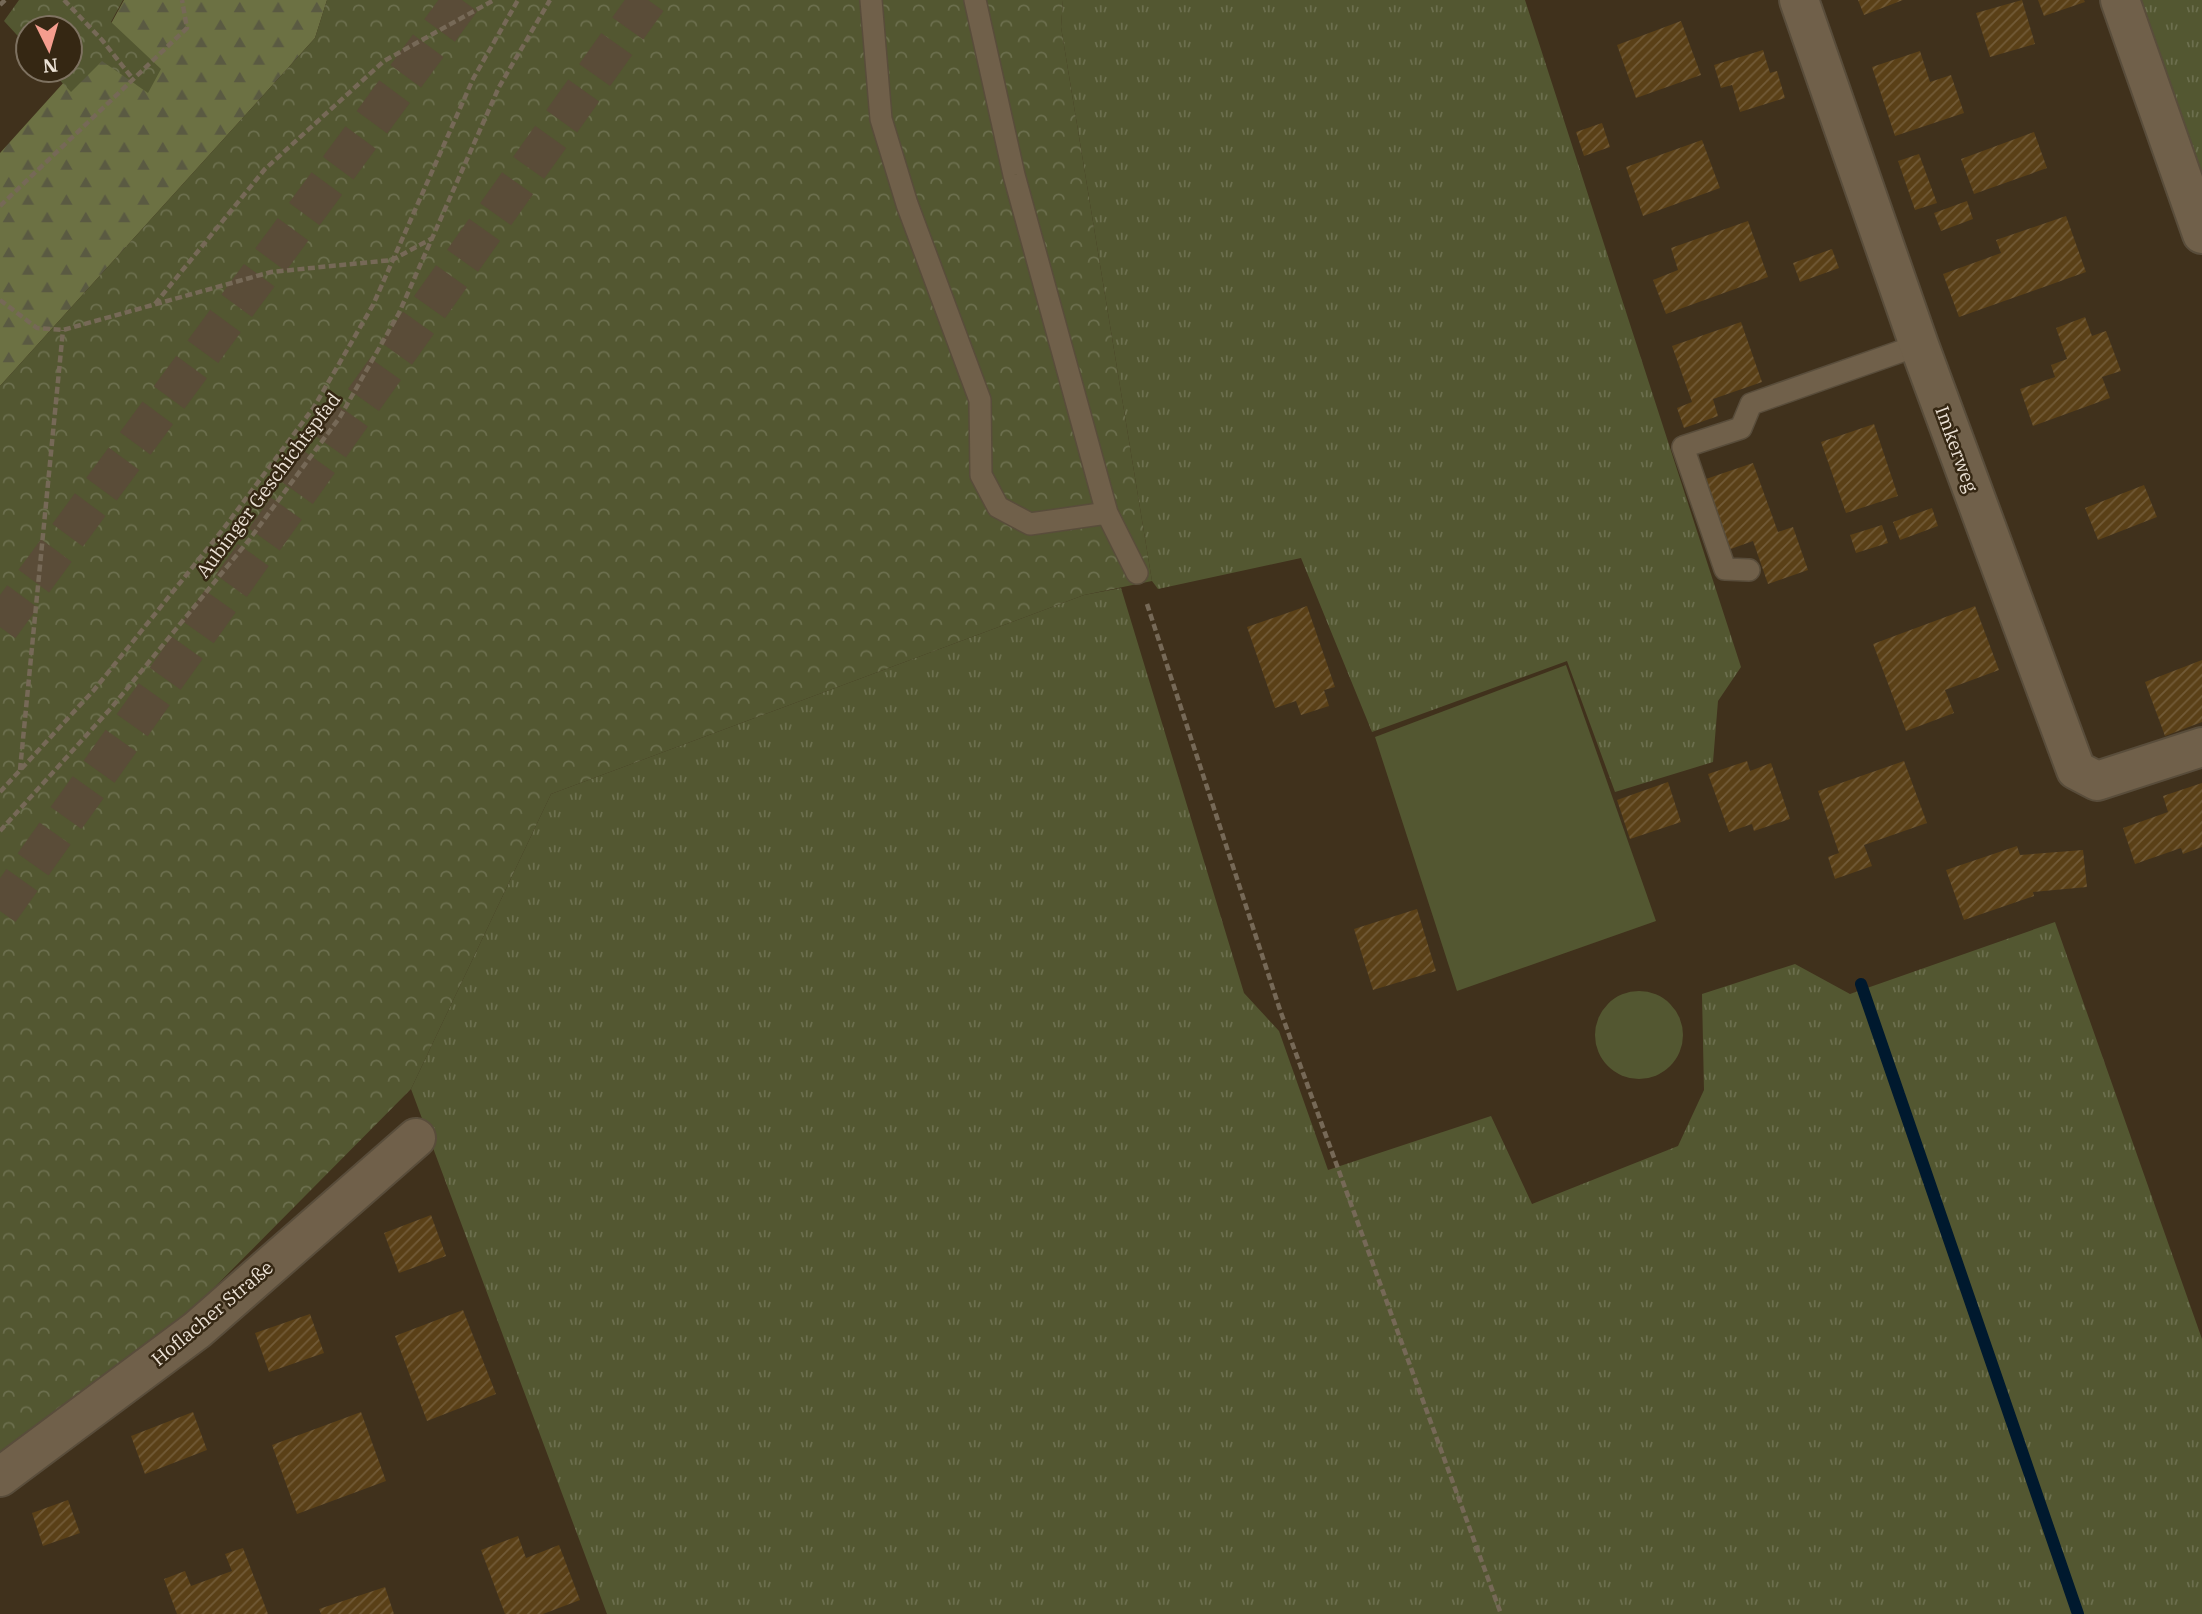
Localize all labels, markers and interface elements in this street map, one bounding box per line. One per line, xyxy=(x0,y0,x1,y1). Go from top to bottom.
north arrow xyxy=(14,14,84,84)
text: N xyxy=(42,53,59,79)
street label: Aubinger Geschichtspfad xyxy=(191,388,345,582)
street label: Imkerweg xyxy=(1930,403,1984,496)
street label: Hoflacher Straße xyxy=(146,1255,278,1371)

